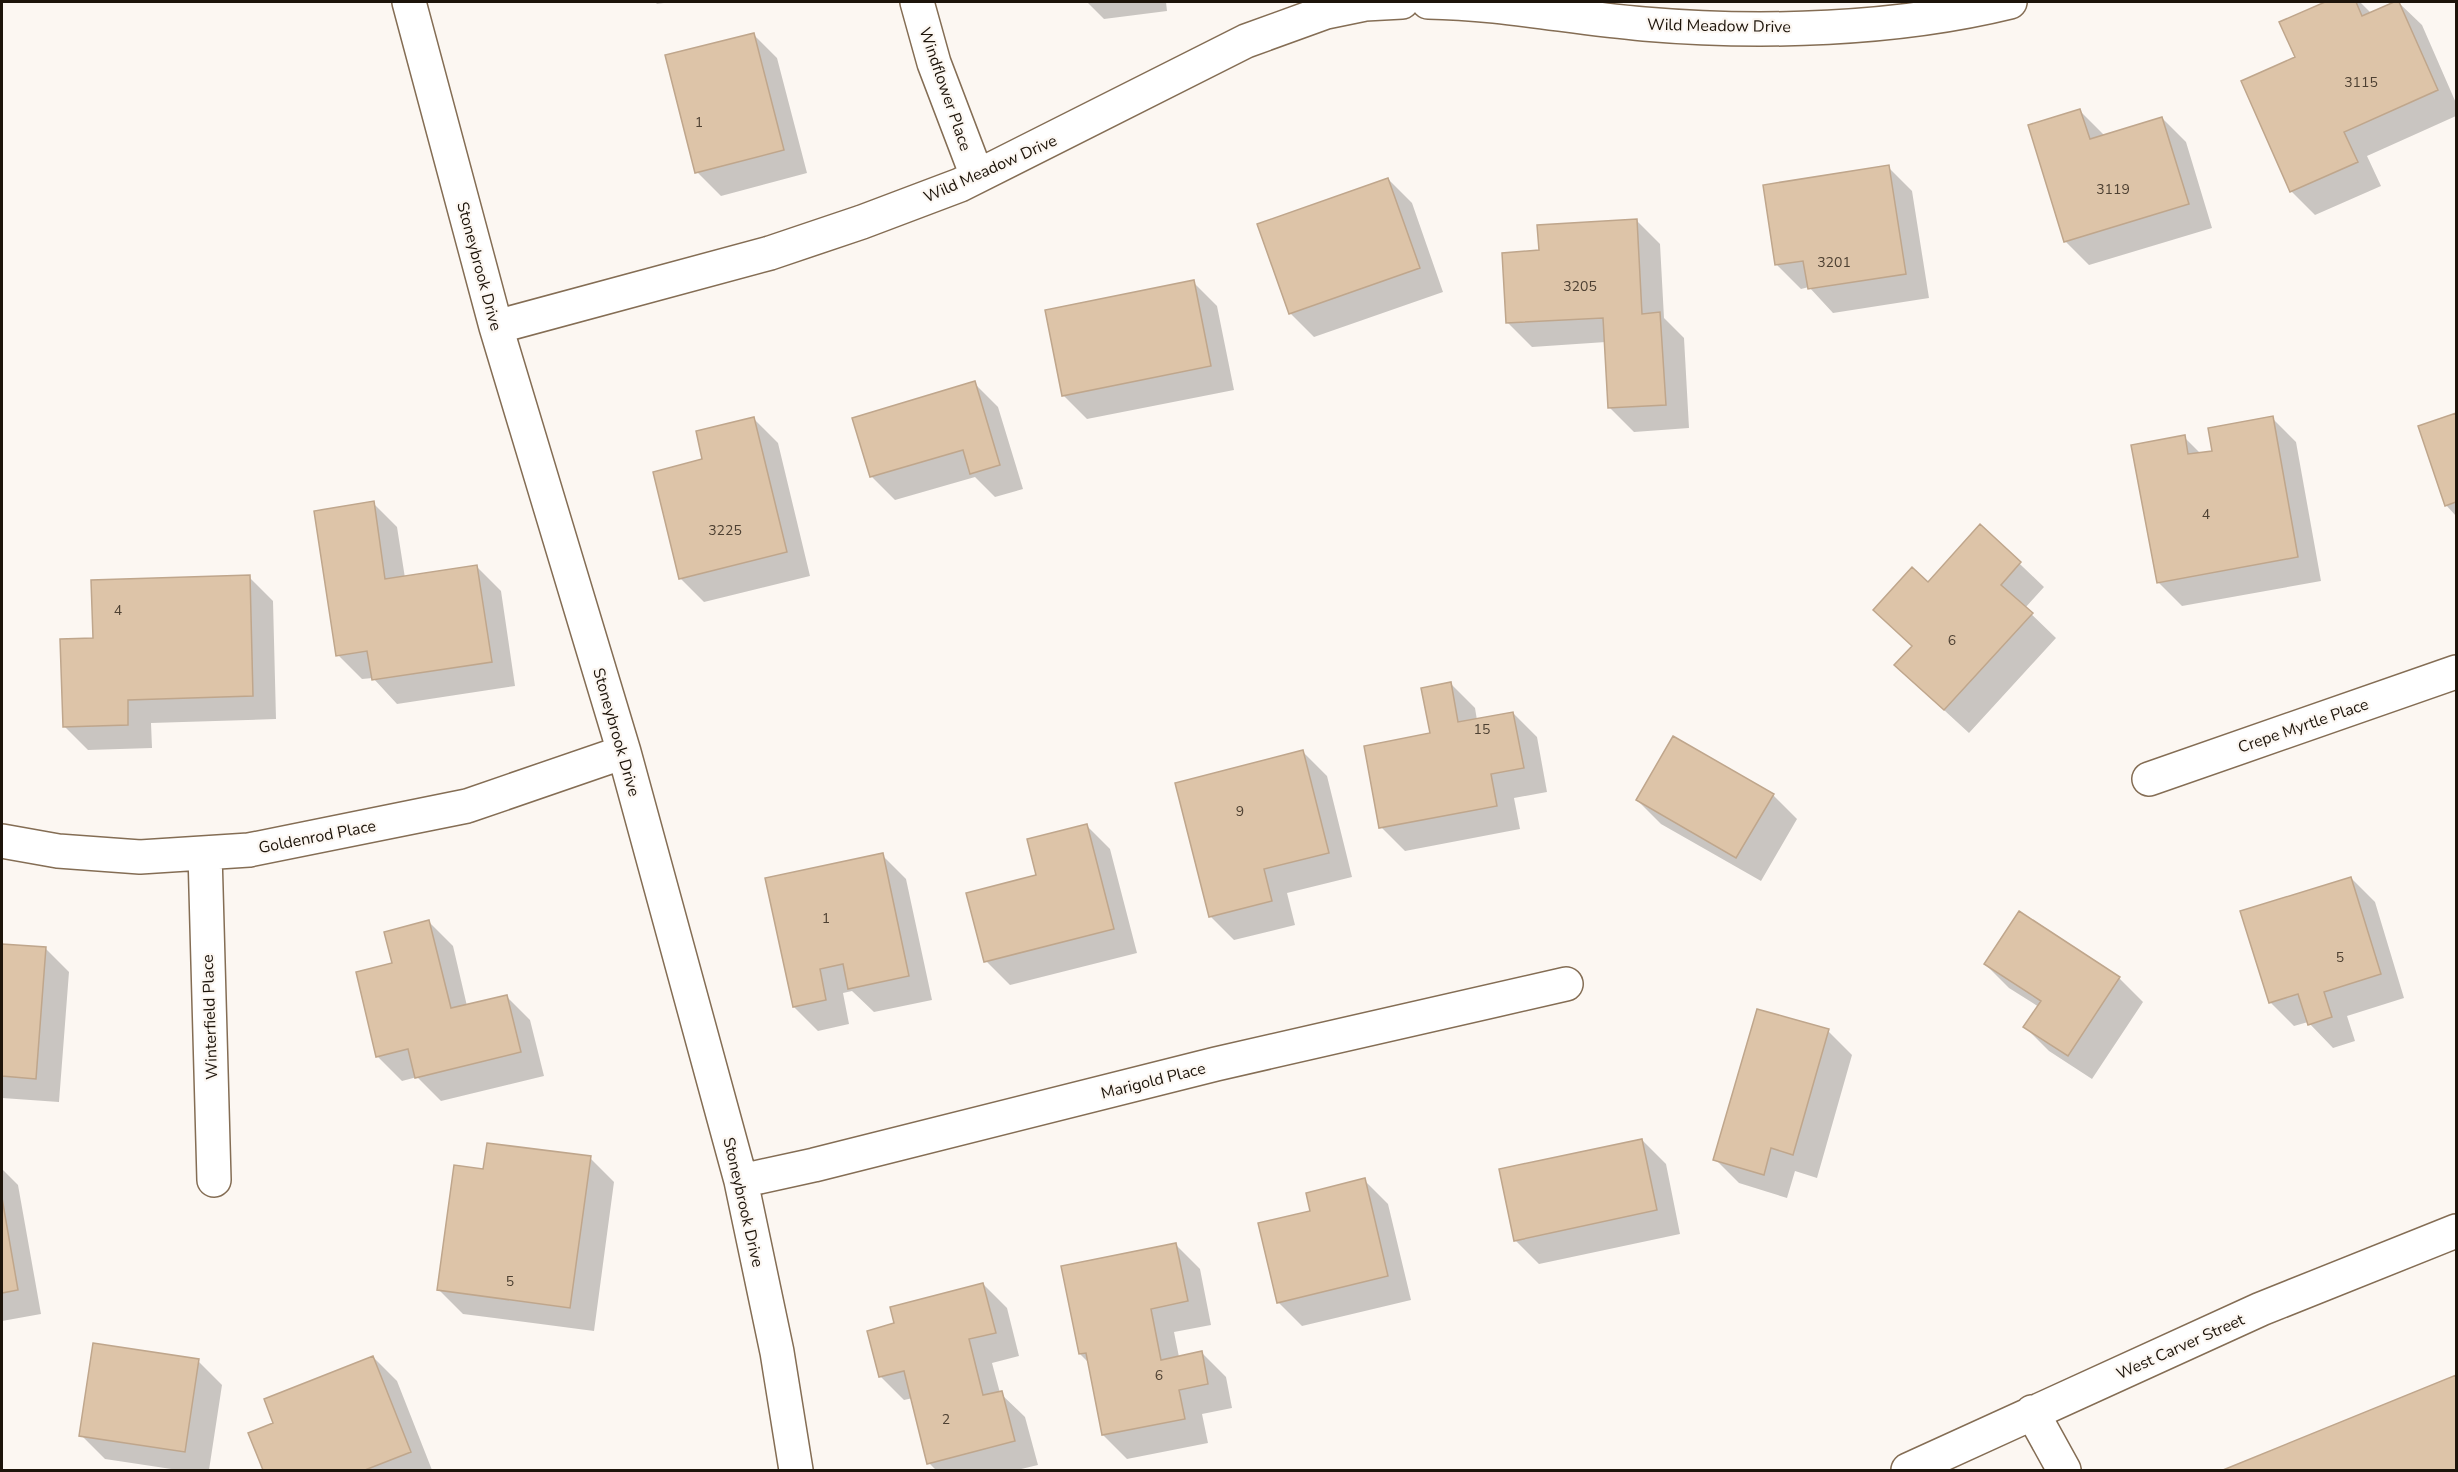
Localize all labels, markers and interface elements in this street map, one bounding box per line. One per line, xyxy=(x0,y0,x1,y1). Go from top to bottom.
street label: Wild Meadow Drive xyxy=(1647,14,1791,38)
street label: Windflower Place xyxy=(914,25,977,154)
house number: 3115 xyxy=(2344,73,2378,92)
house number: 1 xyxy=(695,113,703,132)
street label: Wild Meadow Drive xyxy=(920,130,1061,208)
house number: 3119 xyxy=(2096,180,2130,199)
street label: Stoneybrook Drive xyxy=(451,199,507,333)
house number: 3201 xyxy=(1817,253,1851,272)
house number: 3205 xyxy=(1563,277,1597,296)
house number: 4 xyxy=(2202,505,2210,524)
house number: 3225 xyxy=(708,521,742,540)
house number: 4 xyxy=(114,601,122,620)
house number: 6 xyxy=(1948,631,1956,650)
street label: Stoneybrook Drive xyxy=(587,665,645,799)
street label: Crepe Myrtle Place xyxy=(2235,693,2372,759)
house number: 15 xyxy=(1474,720,1490,739)
house number: 9 xyxy=(1236,802,1244,821)
street label: Goldenrod Place xyxy=(257,815,378,859)
house number: 1 xyxy=(822,909,830,928)
house number: 5 xyxy=(2336,948,2344,967)
street label: Winterfield Place xyxy=(197,954,223,1080)
street label: Marigold Place xyxy=(1099,1057,1208,1105)
street label: Stoneybrook Drive xyxy=(717,1135,769,1269)
house number: 5 xyxy=(506,1272,514,1291)
street label: West Carver Street xyxy=(2113,1309,2248,1385)
house number: 6 xyxy=(1155,1366,1163,1385)
house number: 2 xyxy=(942,1410,950,1429)

